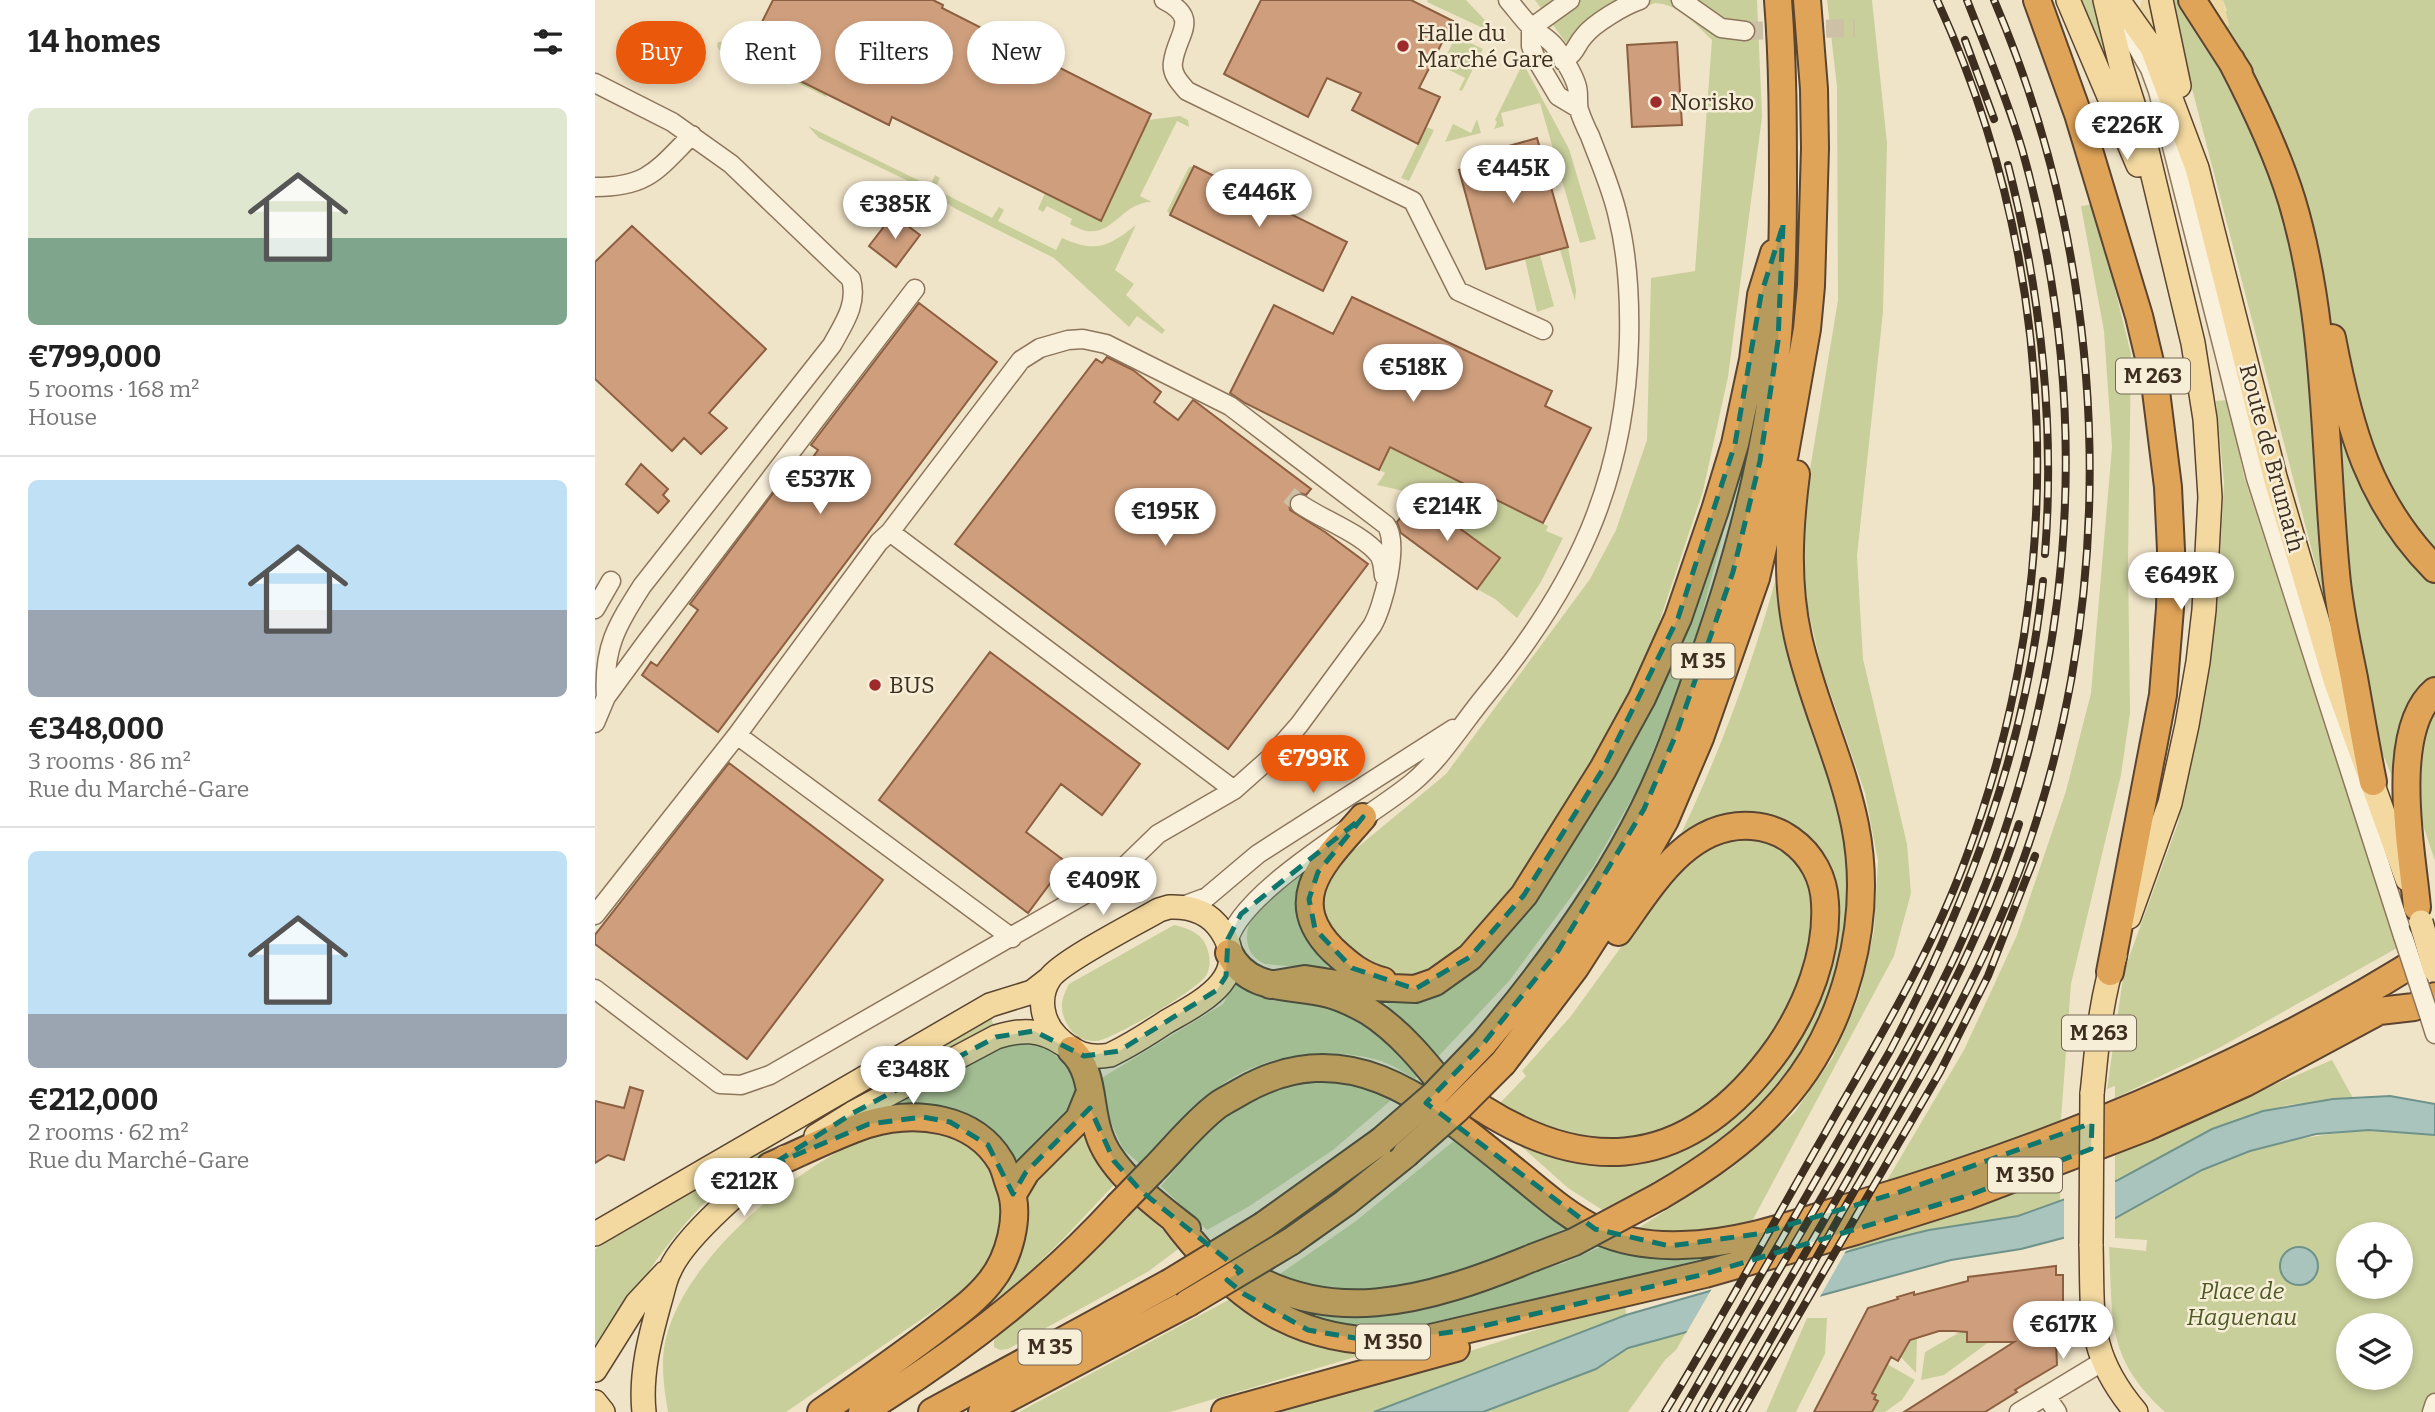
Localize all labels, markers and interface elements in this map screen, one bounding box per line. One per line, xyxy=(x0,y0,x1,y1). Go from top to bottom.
place label: Halle du Marché Gare xyxy=(1417,19,1554,73)
chip: Buy xyxy=(616,21,706,84)
chip: Rent xyxy=(720,21,821,84)
chip: Filters xyxy=(835,21,953,84)
chip: New xyxy=(967,21,1065,84)
icon: filters xyxy=(529,23,567,61)
text: 14 homes xyxy=(28,24,161,60)
marker: Halle du Marché Gare xyxy=(1395,38,1411,54)
place label: Norisko xyxy=(1670,88,1754,116)
marker: Norisko xyxy=(1648,94,1664,110)
pin: €226K xyxy=(2078,102,2176,162)
text: €226K xyxy=(2091,111,2163,139)
pin: €445K xyxy=(1464,146,1562,205)
icon: home xyxy=(235,154,361,280)
text: €445K xyxy=(1476,154,1550,182)
pin: €446K xyxy=(1210,170,1308,229)
text: €446K xyxy=(1222,178,1296,206)
pin: €385K xyxy=(846,182,944,241)
text: €385K xyxy=(859,190,931,218)
text: €799,000 xyxy=(28,339,162,375)
pin: €518K xyxy=(1364,344,1462,404)
text: €518K xyxy=(1379,353,1447,381)
road number: M 263 xyxy=(2116,358,2190,394)
street label: Route de Brumath xyxy=(2233,361,2311,555)
text: 5 rooms · 168 m² xyxy=(28,375,199,403)
text: House xyxy=(28,403,97,431)
pin: €537K xyxy=(771,456,869,516)
text: €537K xyxy=(785,465,855,493)
pin: €214K xyxy=(1398,484,1496,543)
pin: €195K xyxy=(1116,489,1214,548)
text: €214K xyxy=(1412,492,1482,520)
text: €195K xyxy=(1131,497,1199,525)
icon: home xyxy=(235,526,361,652)
pin: €649K xyxy=(2132,552,2230,612)
text: €649K xyxy=(2144,561,2218,589)
road number: M 35 xyxy=(1671,644,1735,678)
place label: BUS xyxy=(889,671,935,699)
marker: BUS xyxy=(867,677,883,693)
text: €348,000 xyxy=(28,711,164,747)
pin: €799K xyxy=(1264,736,1362,795)
text: €799K xyxy=(1277,744,1349,772)
text: 3 rooms · 86 m² xyxy=(28,747,191,775)
text: Rue du Marché-Gare xyxy=(28,775,249,803)
pin: €409K xyxy=(1054,858,1152,917)
text: €409K xyxy=(1066,866,1140,894)
icon: home xyxy=(235,897,361,1023)
road number: M 263 xyxy=(2062,1016,2136,1050)
pin: €348K xyxy=(864,1046,962,1106)
text: €348K xyxy=(877,1055,949,1083)
text: €212,000 xyxy=(28,1082,159,1118)
text: 2 rooms · 62 m² xyxy=(28,1118,189,1146)
text: Rue du Marché-Gare xyxy=(28,1146,249,1174)
pin: €212K xyxy=(695,1158,793,1218)
road number: M 350 xyxy=(1988,1158,2062,1192)
text: €212K xyxy=(710,1167,778,1195)
map controls xyxy=(2336,1222,2413,1390)
button: locate xyxy=(2336,1222,2413,1299)
park label: Place de Haguenau xyxy=(2187,1277,2297,1331)
pin: €617K xyxy=(2014,1302,2112,1361)
text: €617K xyxy=(2029,1310,2097,1338)
button: layers xyxy=(2336,1313,2413,1390)
road number: M 350 xyxy=(1356,1324,1430,1360)
road number: M 35 xyxy=(1019,1330,1081,1364)

